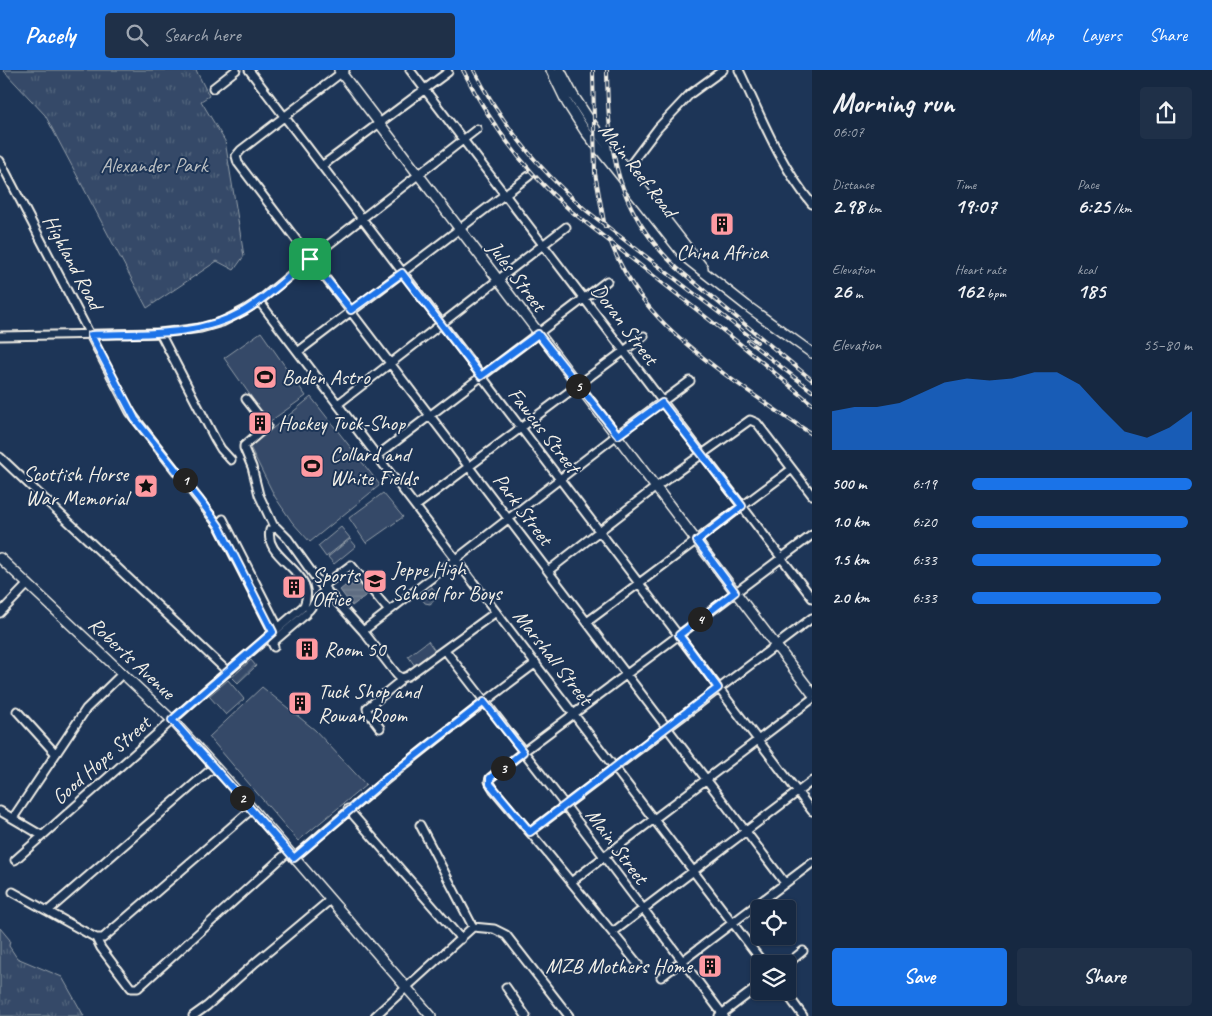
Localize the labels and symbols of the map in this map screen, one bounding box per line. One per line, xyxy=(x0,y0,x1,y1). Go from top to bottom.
street label: Main Reef Road xyxy=(593,118,685,225)
park label: Alexander Park xyxy=(100,152,210,178)
street label: Highland Road xyxy=(37,210,110,316)
building icon: China Africa xyxy=(709,211,735,237)
street label: Jules Street xyxy=(481,235,553,318)
pin xyxy=(289,238,331,280)
place label: China Africa xyxy=(676,239,769,265)
street label: Doran Street xyxy=(586,278,665,372)
sports icon: Boden Astro xyxy=(252,364,278,390)
place label: Boden Astro xyxy=(282,364,371,390)
pin: 5 xyxy=(566,374,590,398)
street label: Fawcus Street xyxy=(502,382,587,481)
building icon: Hockey Tuck-Shop xyxy=(247,410,273,436)
place label: Hockey Tuck-Shop xyxy=(278,410,406,436)
place label: Collard and White Fields xyxy=(330,441,420,491)
sports icon: Collard and White Fields xyxy=(299,453,325,479)
place label: Scottish Horse War Memorial xyxy=(23,461,131,511)
pin: 1 xyxy=(172,468,198,492)
street label: Park Street xyxy=(487,468,560,552)
place icon: Scottish Horse War Memorial xyxy=(133,473,159,499)
place label: Jeppe High School for Boys xyxy=(391,556,503,606)
place label: Sports Office xyxy=(312,562,361,612)
school or university icon: Jeppe High School for Boys xyxy=(362,568,388,594)
building icon: Sports Office xyxy=(281,574,307,600)
street label: Marshall Street xyxy=(508,604,600,712)
pin: 4 xyxy=(688,606,712,632)
street label: Roberts Avenue xyxy=(83,611,182,706)
building icon: Room 50 xyxy=(294,636,320,662)
place label: Room 50 xyxy=(324,636,387,662)
place label: Tuck Shop and Rowan Room xyxy=(318,678,423,728)
building icon: Tuck Shop and Rowan Room xyxy=(287,690,313,716)
street label: Good Hope Street xyxy=(46,709,157,810)
pin: 3 xyxy=(490,756,516,780)
pin: 2 xyxy=(230,786,254,810)
street label: Main Street xyxy=(580,803,655,891)
place label: MZB Mothers Home xyxy=(546,953,694,979)
building icon: MZB Mothers Home xyxy=(697,953,723,979)

